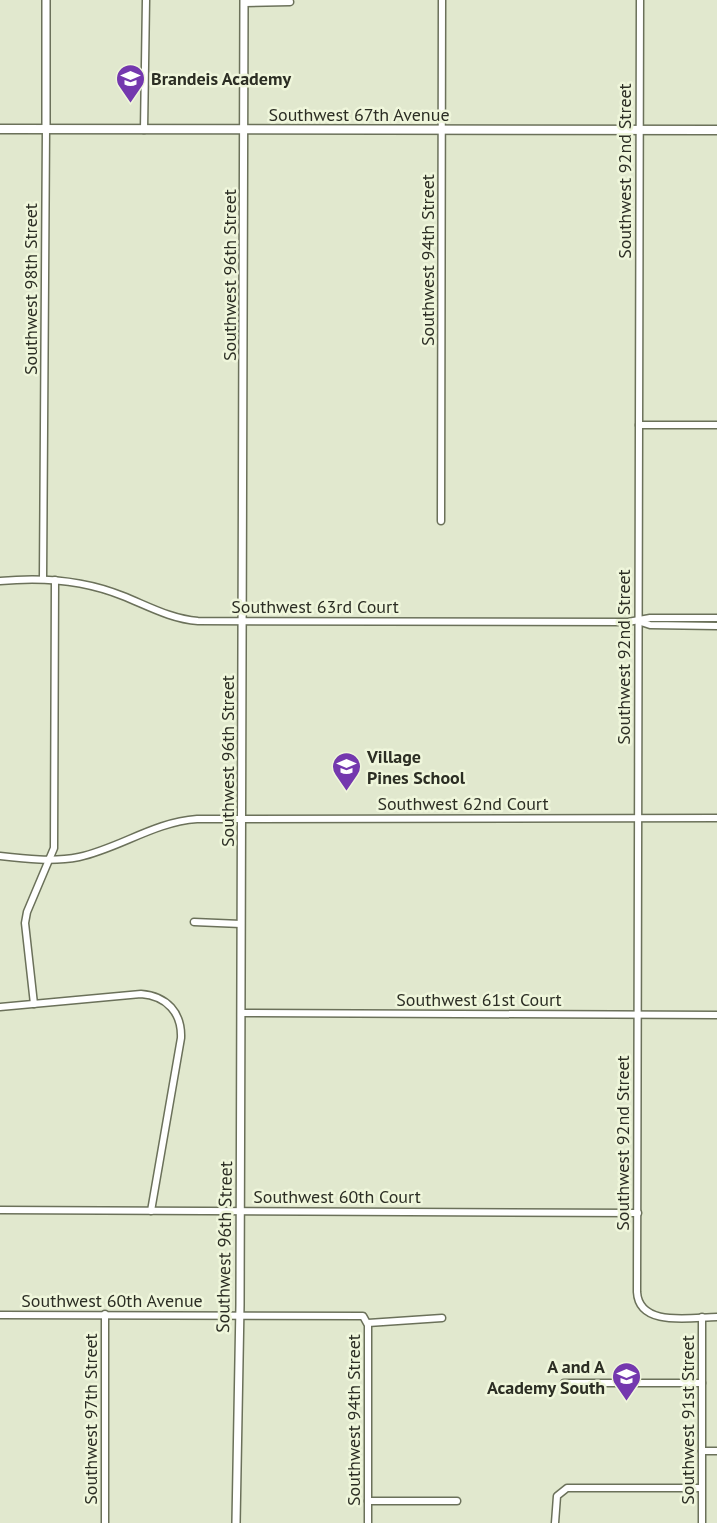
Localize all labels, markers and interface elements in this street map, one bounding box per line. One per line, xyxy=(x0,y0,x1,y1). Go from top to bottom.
school or university icon: Brandeis Academy xyxy=(114,62,146,104)
place label: Brandeis Academy xyxy=(151,67,291,90)
street label: Southwest 92nd Street xyxy=(613,83,636,259)
street label: Southwest 67th Avenue xyxy=(268,103,450,126)
street label: Southwest 94th Street xyxy=(416,174,439,346)
street label: Southwest 96th Street xyxy=(218,189,241,361)
street label: Southwest 98th Street xyxy=(19,203,42,375)
street label: Southwest 92nd Street xyxy=(612,569,635,745)
street label: Southwest 63rd Court xyxy=(231,595,399,618)
street label: Southwest 96th Street xyxy=(216,675,239,847)
place label: Village Pines School xyxy=(366,745,466,789)
school or university icon: Village Pines School xyxy=(330,750,362,792)
street label: Southwest 62nd Court xyxy=(377,792,549,815)
street label: Southwest 61st Court xyxy=(396,988,562,1011)
street label: Southwest 92nd Street xyxy=(611,1055,634,1231)
street label: Southwest 96th Street xyxy=(211,1161,237,1333)
street label: Southwest 60th Court xyxy=(253,1185,421,1208)
street label: Southwest 60th Avenue xyxy=(21,1289,203,1312)
street label: Southwest 97th Street xyxy=(79,1333,102,1505)
street label: Southwest 94th Street xyxy=(342,1334,365,1506)
street label: Southwest 91st Street xyxy=(676,1335,699,1505)
place label: A and A Academy South xyxy=(487,1355,605,1399)
school or university icon: A and A Academy South xyxy=(610,1360,642,1402)

